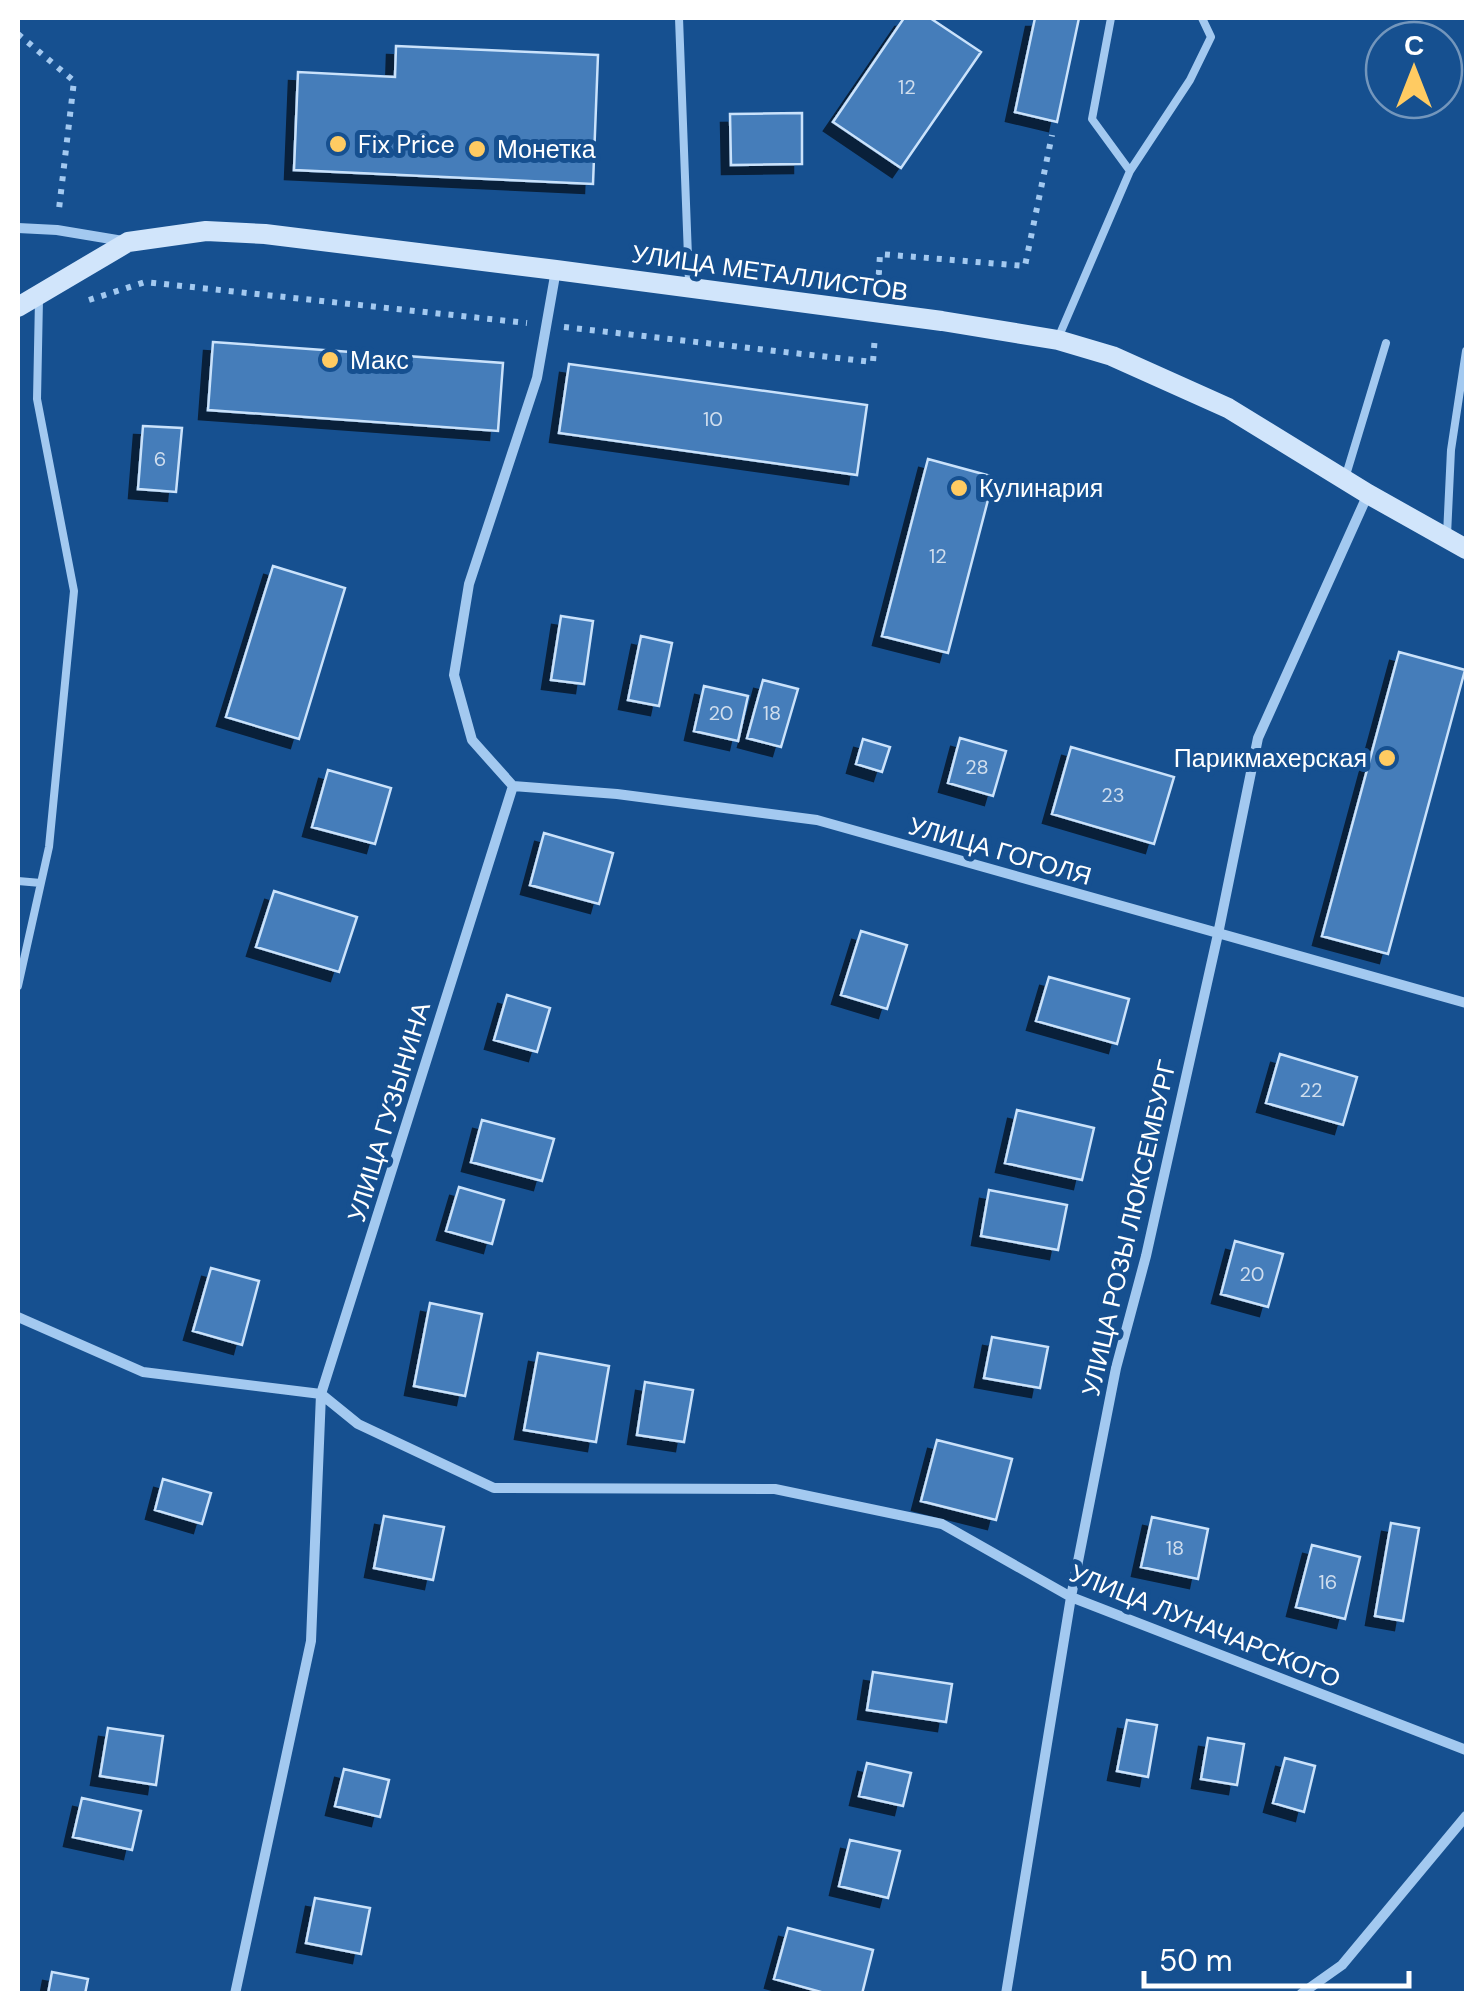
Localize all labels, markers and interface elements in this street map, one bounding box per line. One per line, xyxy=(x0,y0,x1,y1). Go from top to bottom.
north arrow xyxy=(1364,20,1464,120)
text: С xyxy=(1404,27,1424,64)
house number: 12 xyxy=(898,74,916,100)
place label: Fix Price xyxy=(358,128,455,161)
marker: Fix Price xyxy=(327,133,349,155)
place label: Монетка xyxy=(497,133,596,166)
marker: Монетка xyxy=(466,138,488,160)
street label: УЛИЦА МЕТАЛЛИСТОВ xyxy=(630,237,910,309)
place label: Макс xyxy=(350,344,409,377)
marker: Макс xyxy=(319,349,341,371)
house number: 10 xyxy=(703,406,723,432)
house number: 6 xyxy=(154,446,166,472)
place label: Кулинария xyxy=(979,472,1103,505)
marker: Кулинария xyxy=(948,477,970,499)
house number: 12 xyxy=(929,543,947,569)
house number: 20 xyxy=(709,700,734,726)
house number: 18 xyxy=(763,700,781,726)
place label: Парикмахерская xyxy=(1174,742,1367,775)
marker: Парикмахерская xyxy=(1376,747,1398,769)
house number: 28 xyxy=(965,754,989,780)
house number: 23 xyxy=(1101,782,1125,808)
street label: УЛИЦА ГОГОЛЯ xyxy=(905,809,1095,893)
street label: УЛИЦА ГУЗЫНИНА xyxy=(340,998,438,1226)
street label: УЛИЦА РОЗЫ ЛЮКСЕМБУРГ xyxy=(1074,1056,1184,1399)
house number: 22 xyxy=(1299,1077,1323,1103)
house number: 20 xyxy=(1240,1261,1265,1287)
house number: 18 xyxy=(1166,1535,1184,1561)
street label: УЛИЦА ЛУНАЧАРСКОГО xyxy=(1065,1556,1345,1696)
house number: 16 xyxy=(1319,1569,1337,1595)
scale bar xyxy=(1144,1926,1409,1988)
text: 50 m xyxy=(1159,1941,1233,1980)

